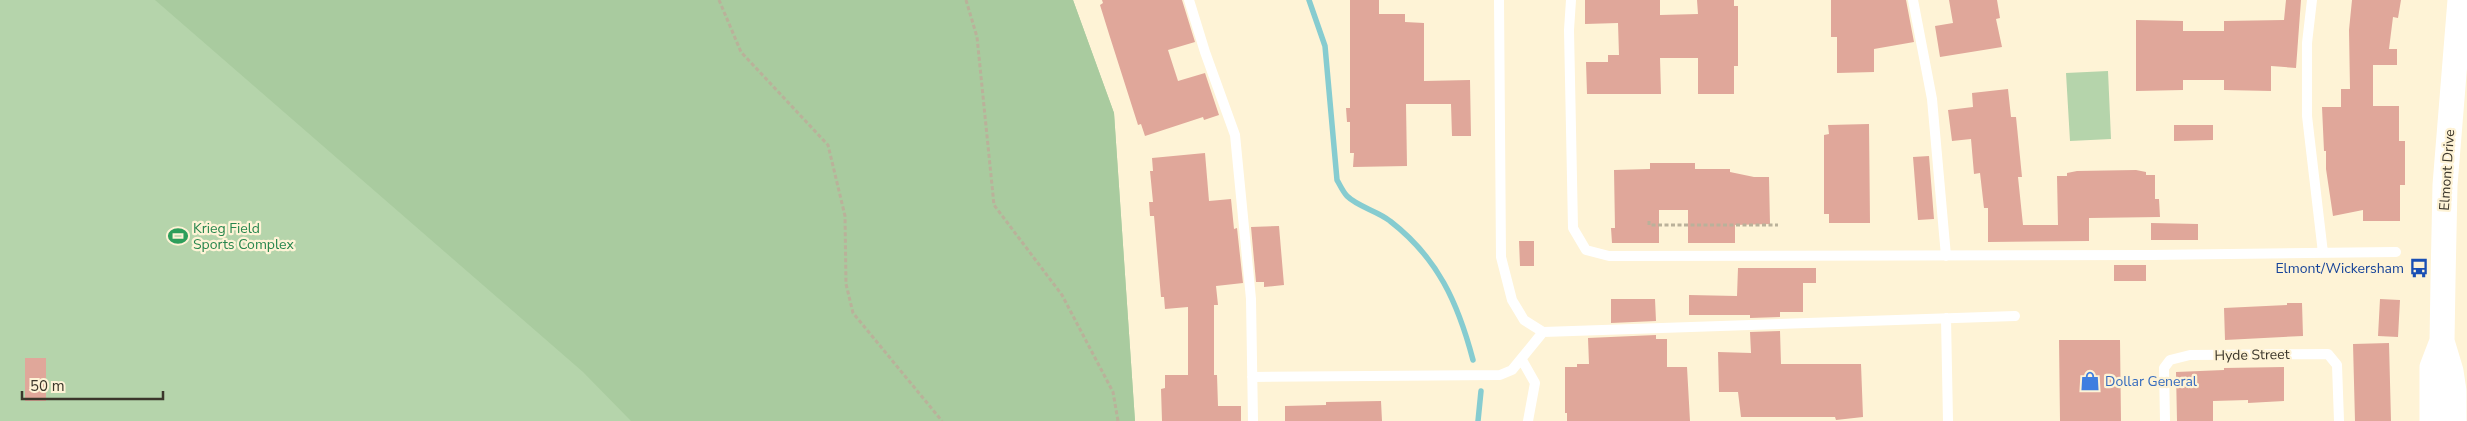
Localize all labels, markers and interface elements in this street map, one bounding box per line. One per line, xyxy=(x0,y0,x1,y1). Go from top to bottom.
street label: Elmont Drive xyxy=(2435,129,2459,211)
place label: Krieg Field Sports Complex xyxy=(193,219,294,254)
sports icon: Krieg Field Sports Complex xyxy=(167,225,189,247)
bus stop icon: Elmont/Wickersham xyxy=(2408,257,2430,279)
place label: Elmont/Wickersham xyxy=(2275,259,2404,278)
street label: Hyde Street xyxy=(2214,345,2290,365)
scale bar xyxy=(22,368,164,400)
shop icon: Dollar General xyxy=(2079,370,2101,392)
place label: Dollar General xyxy=(2105,372,2198,391)
text: 50 m xyxy=(30,376,65,396)

